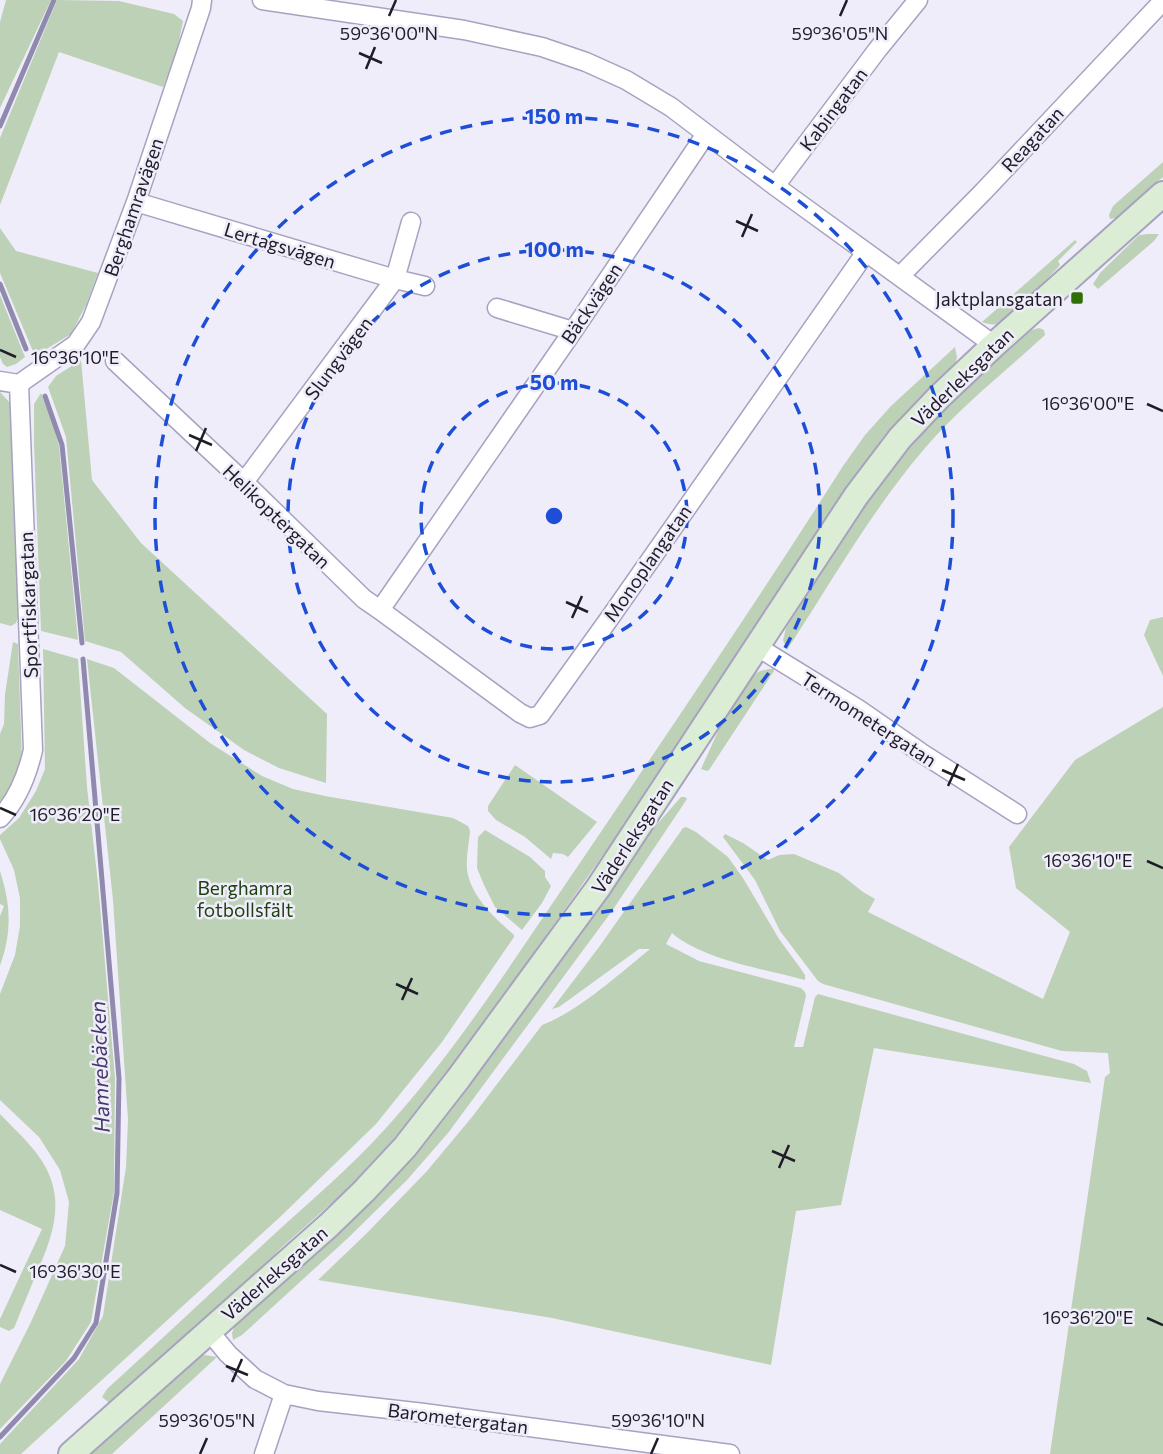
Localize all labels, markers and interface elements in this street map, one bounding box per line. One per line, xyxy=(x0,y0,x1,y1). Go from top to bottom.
text: 59°36'00"N xyxy=(340,22,438,44)
text: 59°36'05"N xyxy=(792,22,888,44)
street label: Kabingatan xyxy=(794,63,872,155)
street label: Reagatan xyxy=(996,102,1068,176)
text: 150 m xyxy=(525,103,583,128)
street label: Berghamravägen xyxy=(99,135,167,279)
street label: Lertagsvägen xyxy=(221,217,339,273)
text: 100 m xyxy=(524,236,584,261)
street label: Bäckvägen xyxy=(556,258,626,348)
place label: Jaktplansgatan xyxy=(935,287,1063,310)
marker: Jaktplansgatan xyxy=(1069,290,1085,306)
street label: Slungvägen xyxy=(299,312,377,404)
street label: Väderleksgatan xyxy=(906,323,1018,431)
text: 16°36'10"E xyxy=(31,346,119,368)
text: 50 m xyxy=(530,369,578,394)
text: 16°36'00"E xyxy=(1042,392,1134,414)
street label: Helikoptergatan xyxy=(219,459,335,573)
street label: Monoplangatan xyxy=(598,500,696,626)
centre of rings xyxy=(542,504,566,528)
street label: Sportfiskargatan xyxy=(14,531,42,679)
street label: Termometergatan xyxy=(797,667,941,771)
street label: Väderleksgatan xyxy=(586,774,678,898)
text: 16°36'20"E xyxy=(30,803,120,825)
text: 16°36'10"E xyxy=(1044,849,1132,871)
park label: Berghamra fotbollsfält xyxy=(197,876,294,921)
water label: Hamrebäcken xyxy=(84,1001,114,1133)
street label: Väderleksgatan xyxy=(216,1221,332,1325)
text: 16°36'30"E xyxy=(29,1260,121,1282)
text: 16°36'20"E xyxy=(1043,1306,1133,1328)
street label: Barometergatan xyxy=(386,1398,530,1438)
text: 59°36'05"N xyxy=(159,1409,255,1431)
text: 59°36'10"N xyxy=(611,1409,705,1431)

